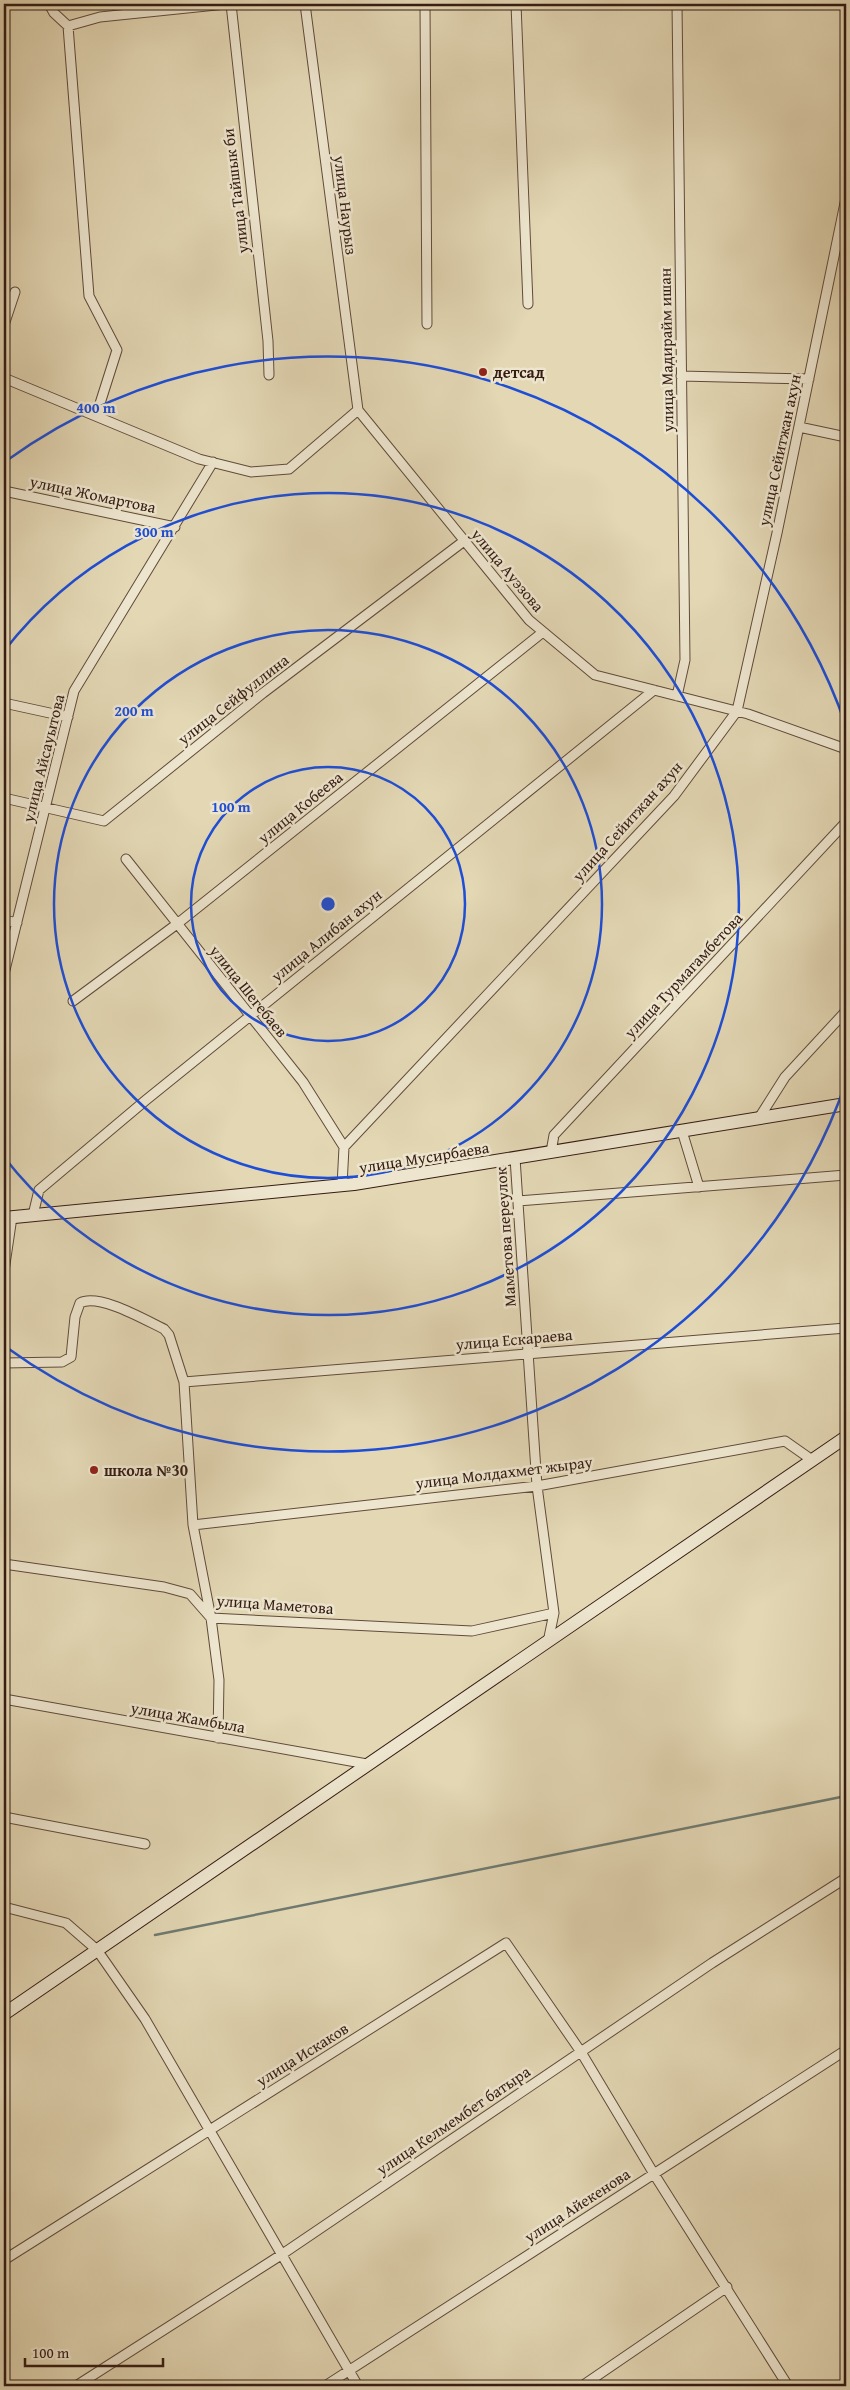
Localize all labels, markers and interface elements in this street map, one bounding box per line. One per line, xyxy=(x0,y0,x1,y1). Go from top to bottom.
street label: улица Тайшык би xyxy=(215,127,255,256)
street label: улица Наурыз xyxy=(328,153,364,256)
street label: улица Мадирайм ишан xyxy=(653,268,679,433)
place label: детсад xyxy=(493,360,545,384)
marker: детсад xyxy=(477,366,489,378)
street label: улица Сейитжан ахун xyxy=(751,372,807,529)
text: 400 m xyxy=(76,397,116,418)
street label: улица Жомартова xyxy=(27,469,159,519)
text: 300 m xyxy=(134,521,174,542)
street label: улица Ауэзова xyxy=(465,522,550,617)
street label: улица Сейфуллина xyxy=(172,648,294,751)
street label: улица Айсауытова xyxy=(15,691,71,826)
text: 200 m xyxy=(114,700,154,721)
street label: улица Сейитжан ахун xyxy=(566,755,688,887)
street label: улица Кобеева xyxy=(252,765,348,849)
text: 100 m xyxy=(211,796,251,817)
street label: улица Алибан ахун xyxy=(265,883,387,988)
centre of rings xyxy=(319,895,337,913)
street label: улица Турмагамбетова xyxy=(618,906,748,1044)
street label: улица Шегебаев xyxy=(203,939,294,1043)
street label: улица Мусирбаева xyxy=(356,1135,491,1179)
street label: Маметова переулок xyxy=(488,1166,522,1308)
street label: улица Ескараева xyxy=(454,1322,574,1356)
street label: улица Молдахмет жырау xyxy=(413,1449,594,1495)
place label: школа №30 xyxy=(104,1458,188,1482)
marker: школа №30 xyxy=(88,1464,100,1476)
street label: улица Маметова xyxy=(215,1588,335,1620)
street label: улица Жамбыла xyxy=(128,1695,247,1739)
street label: улица Искаков xyxy=(250,2016,353,2093)
street label: улица Келмембет батыра xyxy=(370,2059,535,2181)
street label: улица Айекенова xyxy=(518,2161,635,2249)
scale bar xyxy=(25,2335,162,2367)
text: 100 m xyxy=(32,2342,70,2363)

